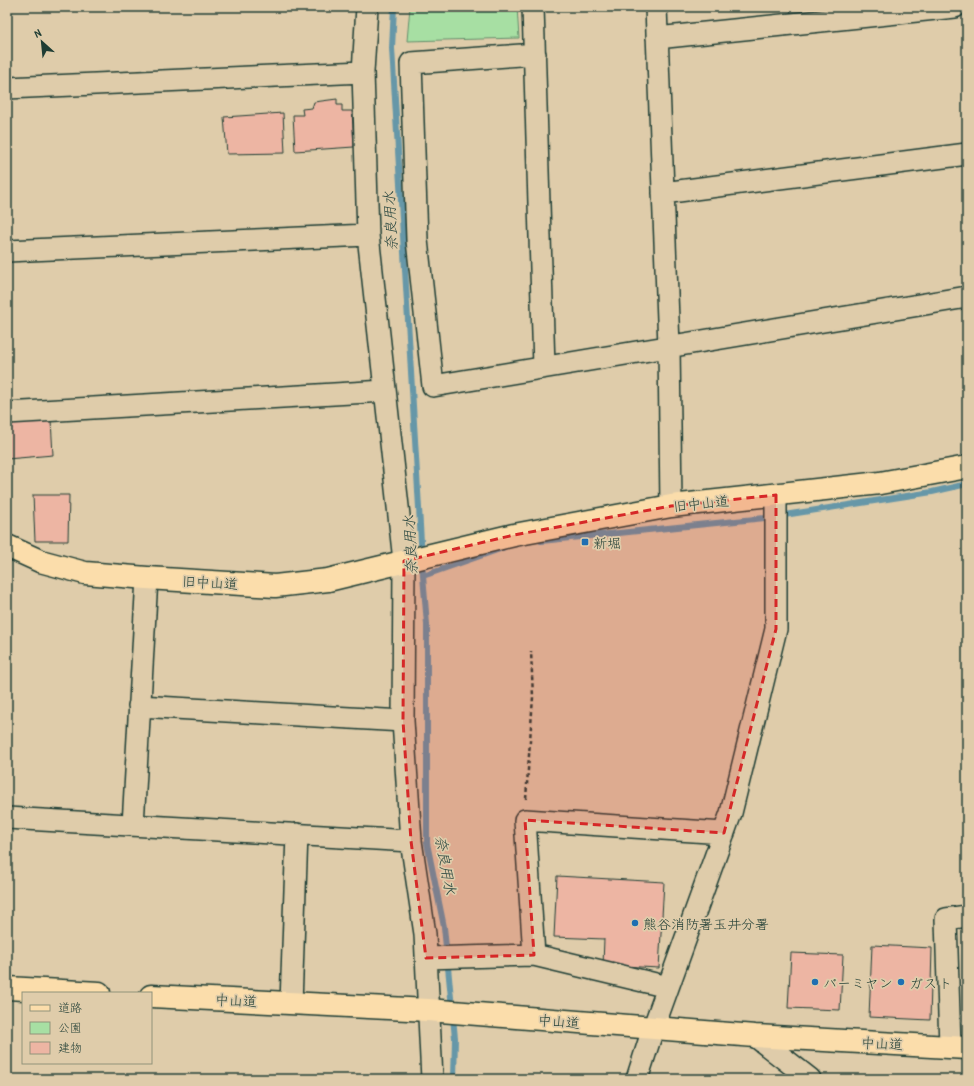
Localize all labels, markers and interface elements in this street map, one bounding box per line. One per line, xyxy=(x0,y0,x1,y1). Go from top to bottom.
north arrow xyxy=(22,22,62,62)
text: N xyxy=(32,25,43,41)
water label: 奈良用水 xyxy=(378,190,402,252)
street label: 旧中山道 xyxy=(672,491,730,515)
water label: 奈良用水 xyxy=(398,514,422,576)
place label: 新堀 xyxy=(593,533,621,552)
marker: 新堀 xyxy=(580,537,590,547)
street label: 旧中山道 xyxy=(182,571,238,593)
water label: 奈良用水 xyxy=(430,834,462,896)
place label: 熊谷消防署玉井分署 xyxy=(643,914,769,933)
marker: 熊谷消防署玉井分署 xyxy=(630,918,640,928)
place label: バーミヤン xyxy=(823,973,893,992)
place label: ガスト xyxy=(909,973,952,992)
marker: バーミヤン xyxy=(810,977,820,987)
marker: ガスト xyxy=(896,977,906,987)
street label: 中山道 xyxy=(215,989,257,1011)
legend xyxy=(22,992,152,1064)
text: 道路 xyxy=(58,999,82,1016)
street label: 中山道 xyxy=(537,1010,581,1032)
text: 公園 xyxy=(58,1019,82,1036)
street label: 中山道 xyxy=(861,1032,903,1054)
text: 建物 xyxy=(58,1039,82,1056)

